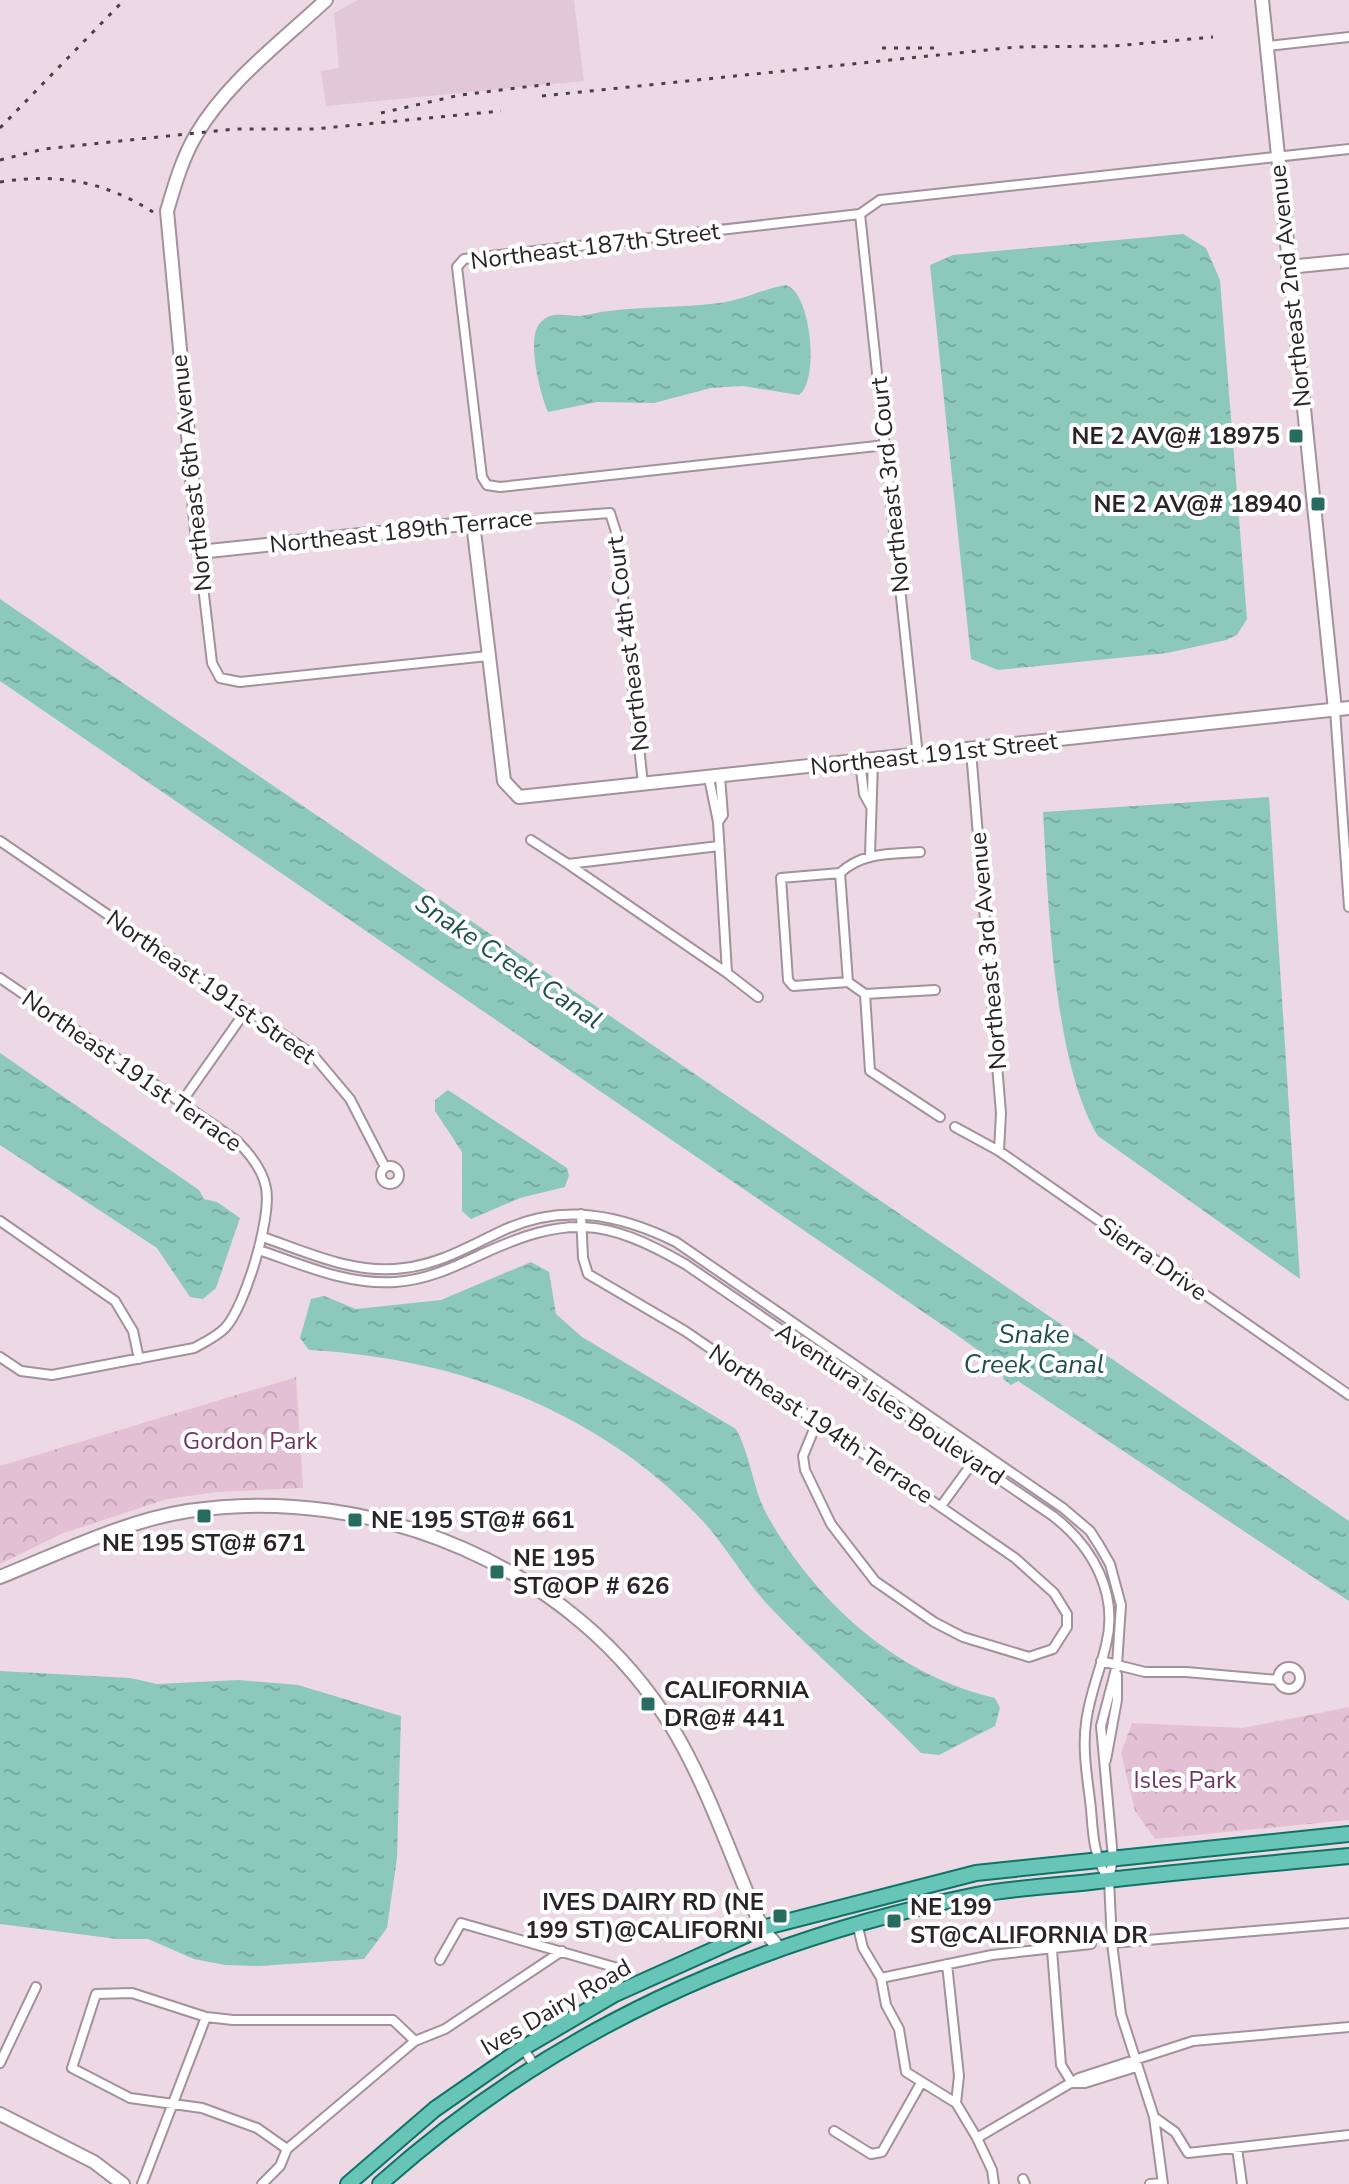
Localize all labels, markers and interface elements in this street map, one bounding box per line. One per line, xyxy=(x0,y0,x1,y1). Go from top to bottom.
street label: Northeast 2nd Avenue xyxy=(1261,163,1319,409)
street label: Northeast 187th Street xyxy=(469,215,722,277)
street label: Northeast 6th Avenue xyxy=(163,353,219,593)
street label: Northeast 3rd Court xyxy=(863,375,917,594)
place label: NE 2 AV@# 18975 xyxy=(1072,420,1280,452)
marker: NE 2 AV@# 18975 xyxy=(1287,427,1305,445)
place label: NE 2 AV@# 18940 xyxy=(1094,488,1302,520)
marker: NE 2 AV@# 18940 xyxy=(1309,495,1327,513)
street label: Northeast 189th Terrace xyxy=(268,501,534,561)
street label: Northeast 4th Court xyxy=(599,534,657,753)
street label: Northeast 191st Street xyxy=(809,725,1060,783)
street label: Northeast 3rd Avenue xyxy=(962,831,1014,1071)
water label: Snake Creek Canal xyxy=(408,886,609,1037)
street label: Northeast 191st Street xyxy=(100,903,322,1072)
street label: Northeast 191st Terrace xyxy=(16,983,248,1159)
street label: Sierra Drive xyxy=(1092,1210,1214,1308)
street label: Aventura Isles Boulevard xyxy=(769,1315,1011,1493)
water label: Snake Creek Canal xyxy=(963,1317,1105,1382)
street label: Northeast 194th Terrace xyxy=(703,1337,939,1511)
park label: Gordon Park xyxy=(183,1425,318,1457)
place label: NE 195 ST@# 661 xyxy=(371,1504,575,1536)
marker: NE 195 ST@# 671 xyxy=(195,1507,213,1525)
marker: NE 195 ST@# 661 xyxy=(346,1511,364,1529)
place label: NE 195 ST@# 671 xyxy=(102,1527,306,1559)
place label: NE 195 ST@OP # 626 xyxy=(513,1542,670,1602)
marker: NE 195 ST@OP # 626 xyxy=(488,1563,506,1581)
place label: CALIFORNIA DR@# 441 xyxy=(664,1674,809,1734)
marker: CALIFORNIA DR@# 441 xyxy=(639,1695,657,1713)
park label: Isles Park xyxy=(1133,1764,1238,1796)
place label: IVES DAIRY RD (NE 199 ST)@CALIFORNI xyxy=(525,1886,764,1946)
place label: NE 199 ST@CALIFORNIA DR xyxy=(910,1891,1148,1951)
marker: IVES DAIRY RD (NE 199 ST)@CALIFORNI xyxy=(771,1907,789,1925)
marker: NE 199 ST@CALIFORNIA DR xyxy=(885,1912,903,1930)
street label: Ives Dairy Road xyxy=(475,1951,637,2063)

